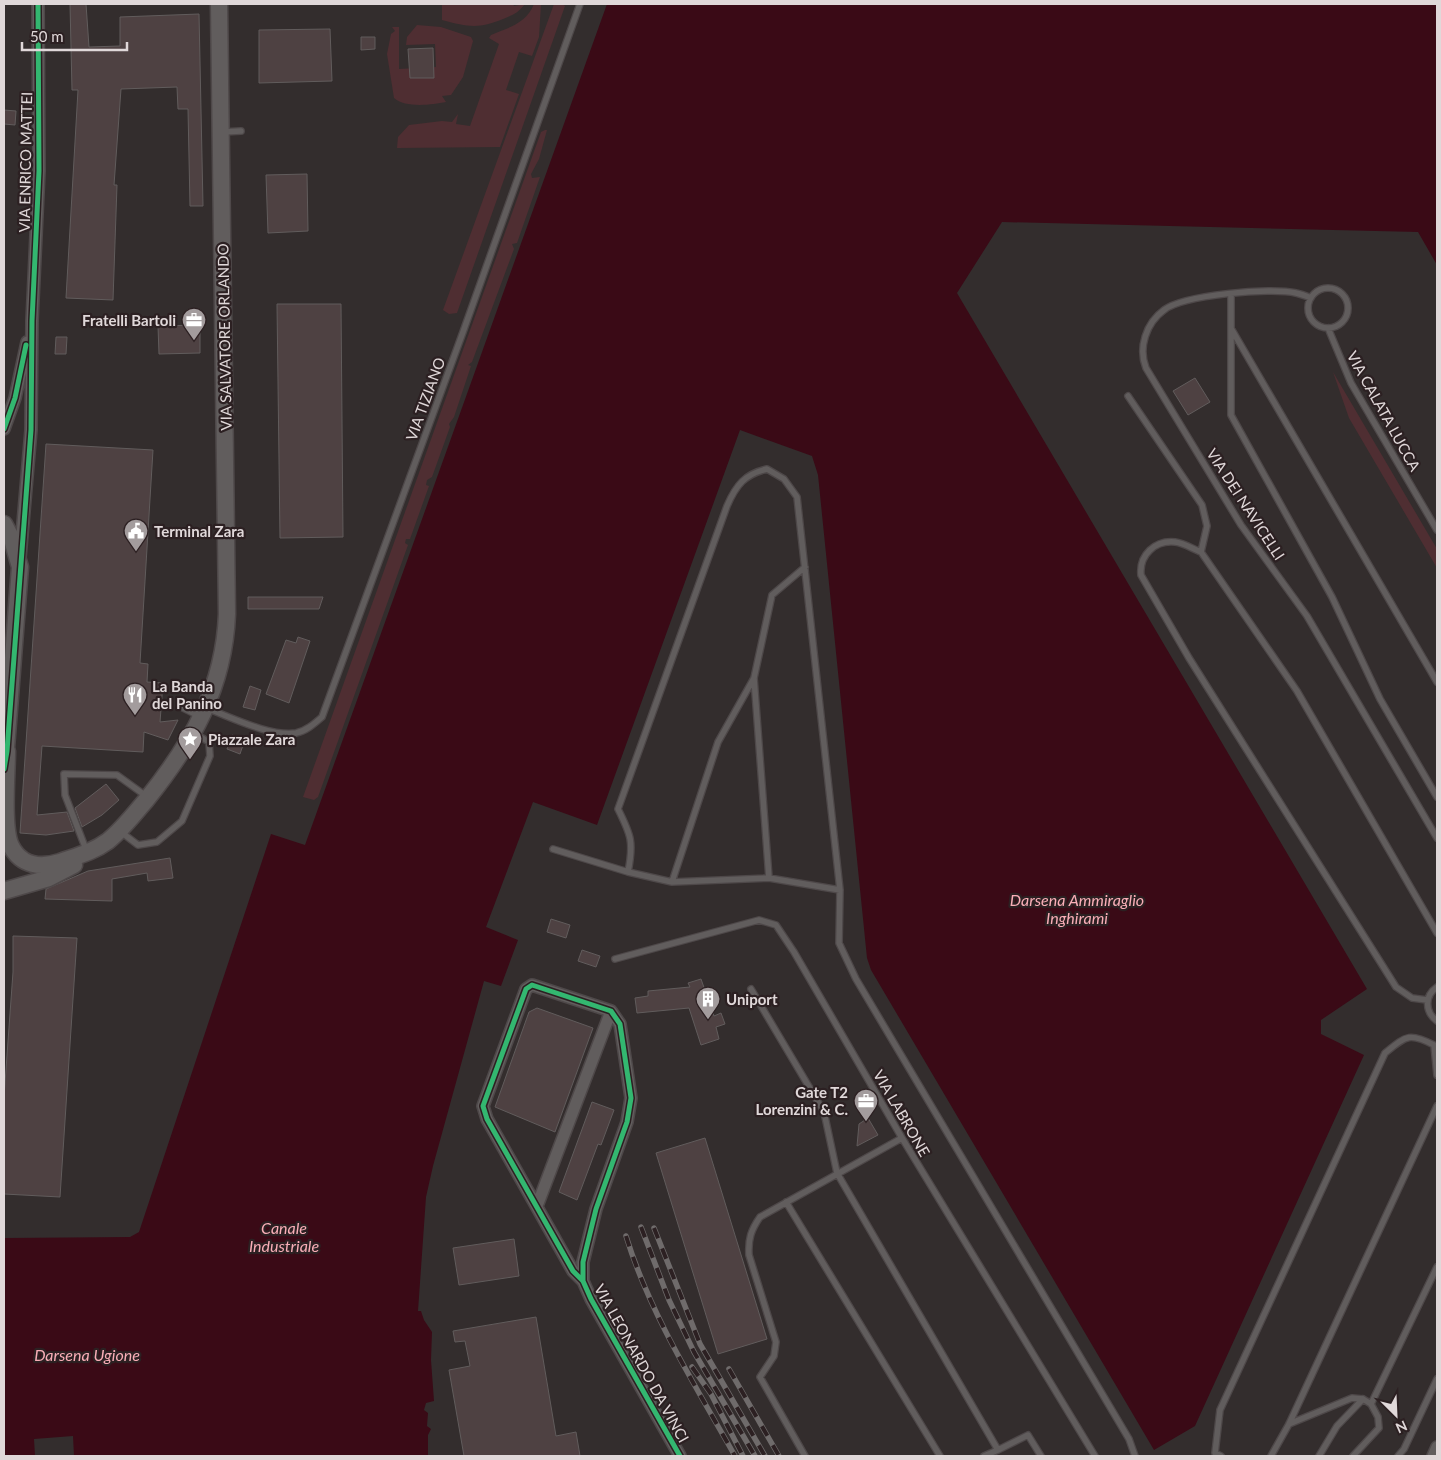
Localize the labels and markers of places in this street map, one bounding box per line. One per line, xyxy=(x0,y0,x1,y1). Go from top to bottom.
office icon: Fratelli Bartoli xyxy=(181,307,207,341)
place label: Fratelli Bartoli xyxy=(82,311,176,329)
public building icon: Terminal Zara xyxy=(123,518,149,552)
place label: Terminal Zara xyxy=(154,522,244,540)
place label: La Banda del Panino xyxy=(152,677,222,712)
restaurant icon: La Banda del Panino xyxy=(122,682,148,716)
place icon: Piazzale Zara xyxy=(177,726,203,760)
place label: Piazzale Zara xyxy=(208,730,295,748)
building icon: Uniport xyxy=(695,986,721,1020)
place label: Uniport xyxy=(726,990,778,1008)
place label: Gate T2 Lorenzini & C. xyxy=(756,1083,848,1118)
office icon: Gate T2 Lorenzini & C. xyxy=(853,1088,879,1122)

